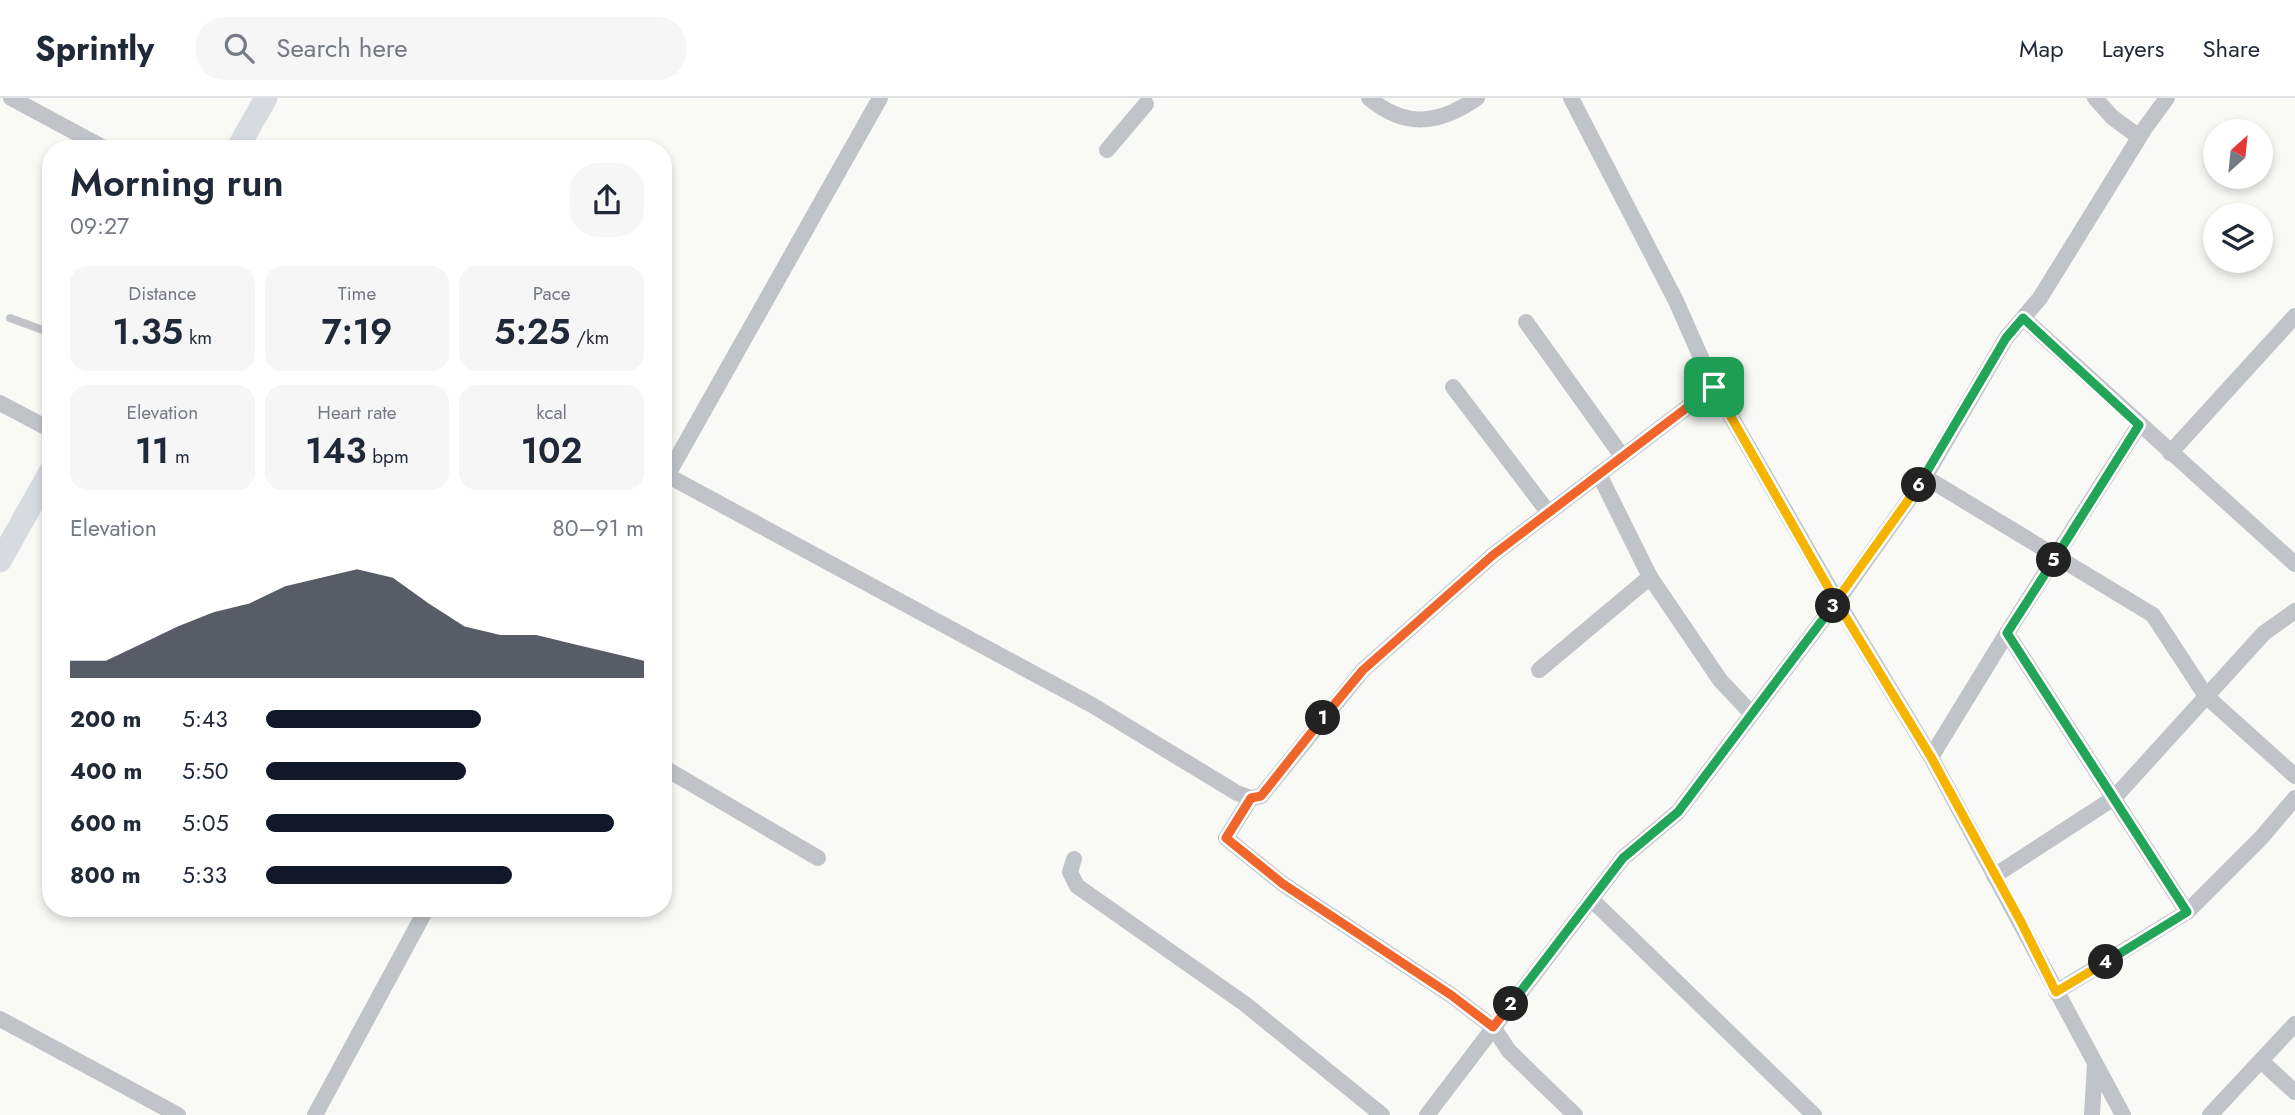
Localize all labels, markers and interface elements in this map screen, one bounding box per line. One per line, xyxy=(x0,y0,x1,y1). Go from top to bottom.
search box xyxy=(196,17,686,80)
text: Sprintly xyxy=(35,25,154,72)
icon: search xyxy=(220,29,258,67)
text: Search here xyxy=(276,29,408,67)
text: Map xyxy=(2019,31,2064,66)
text: Layers xyxy=(2102,31,2164,66)
text: Share xyxy=(2202,31,2260,66)
north arrow xyxy=(2203,119,2273,189)
map controls xyxy=(2203,119,2273,273)
text: Morning run xyxy=(70,155,284,210)
button: share xyxy=(570,163,644,237)
button: layers xyxy=(2203,203,2273,273)
text: 09:27 xyxy=(70,209,129,243)
text: Distance xyxy=(128,280,196,307)
text: Time xyxy=(338,280,376,307)
text: Pace xyxy=(533,280,571,307)
text: 1.35 xyxy=(112,307,183,357)
text: 7:19 xyxy=(322,307,392,357)
text: 5:25 xyxy=(494,307,571,357)
text: km xyxy=(183,324,212,351)
text: /km xyxy=(571,324,609,351)
pin xyxy=(1684,357,1744,417)
icon: arrive xyxy=(1695,368,1733,406)
text: Elevation xyxy=(126,399,198,426)
text: Heart rate xyxy=(317,399,397,426)
text: kcal xyxy=(536,399,567,426)
text: 11 xyxy=(135,426,169,476)
text: 143 xyxy=(305,426,367,476)
text: 102 xyxy=(521,426,583,476)
text: m xyxy=(169,443,190,470)
text: bpm xyxy=(367,443,409,470)
pin: 6 xyxy=(1902,468,1937,502)
text: 6 xyxy=(1912,471,1925,498)
text: Elevation xyxy=(70,511,157,545)
text: 80–91 m xyxy=(552,511,644,545)
pin: 5 xyxy=(2036,542,2072,578)
text: 5 xyxy=(2047,546,2060,573)
pin: 3 xyxy=(1815,588,1850,624)
text: 3 xyxy=(1827,592,1838,619)
pin: 1 xyxy=(1306,700,1340,736)
text: 200 m xyxy=(70,702,141,736)
text: 5:43 xyxy=(182,702,228,736)
text: 1 xyxy=(1318,704,1327,731)
text: 400 m xyxy=(70,754,142,788)
text: 5:50 xyxy=(182,754,229,788)
text: 600 m xyxy=(70,806,142,840)
text: 5:05 xyxy=(182,806,229,840)
text: 800 m xyxy=(70,858,141,892)
text: 5:33 xyxy=(182,858,227,892)
pin: 4 xyxy=(2088,944,2124,980)
text: 4 xyxy=(2099,948,2112,975)
pin: 2 xyxy=(1494,986,1528,1021)
text: 2 xyxy=(1504,990,1517,1017)

